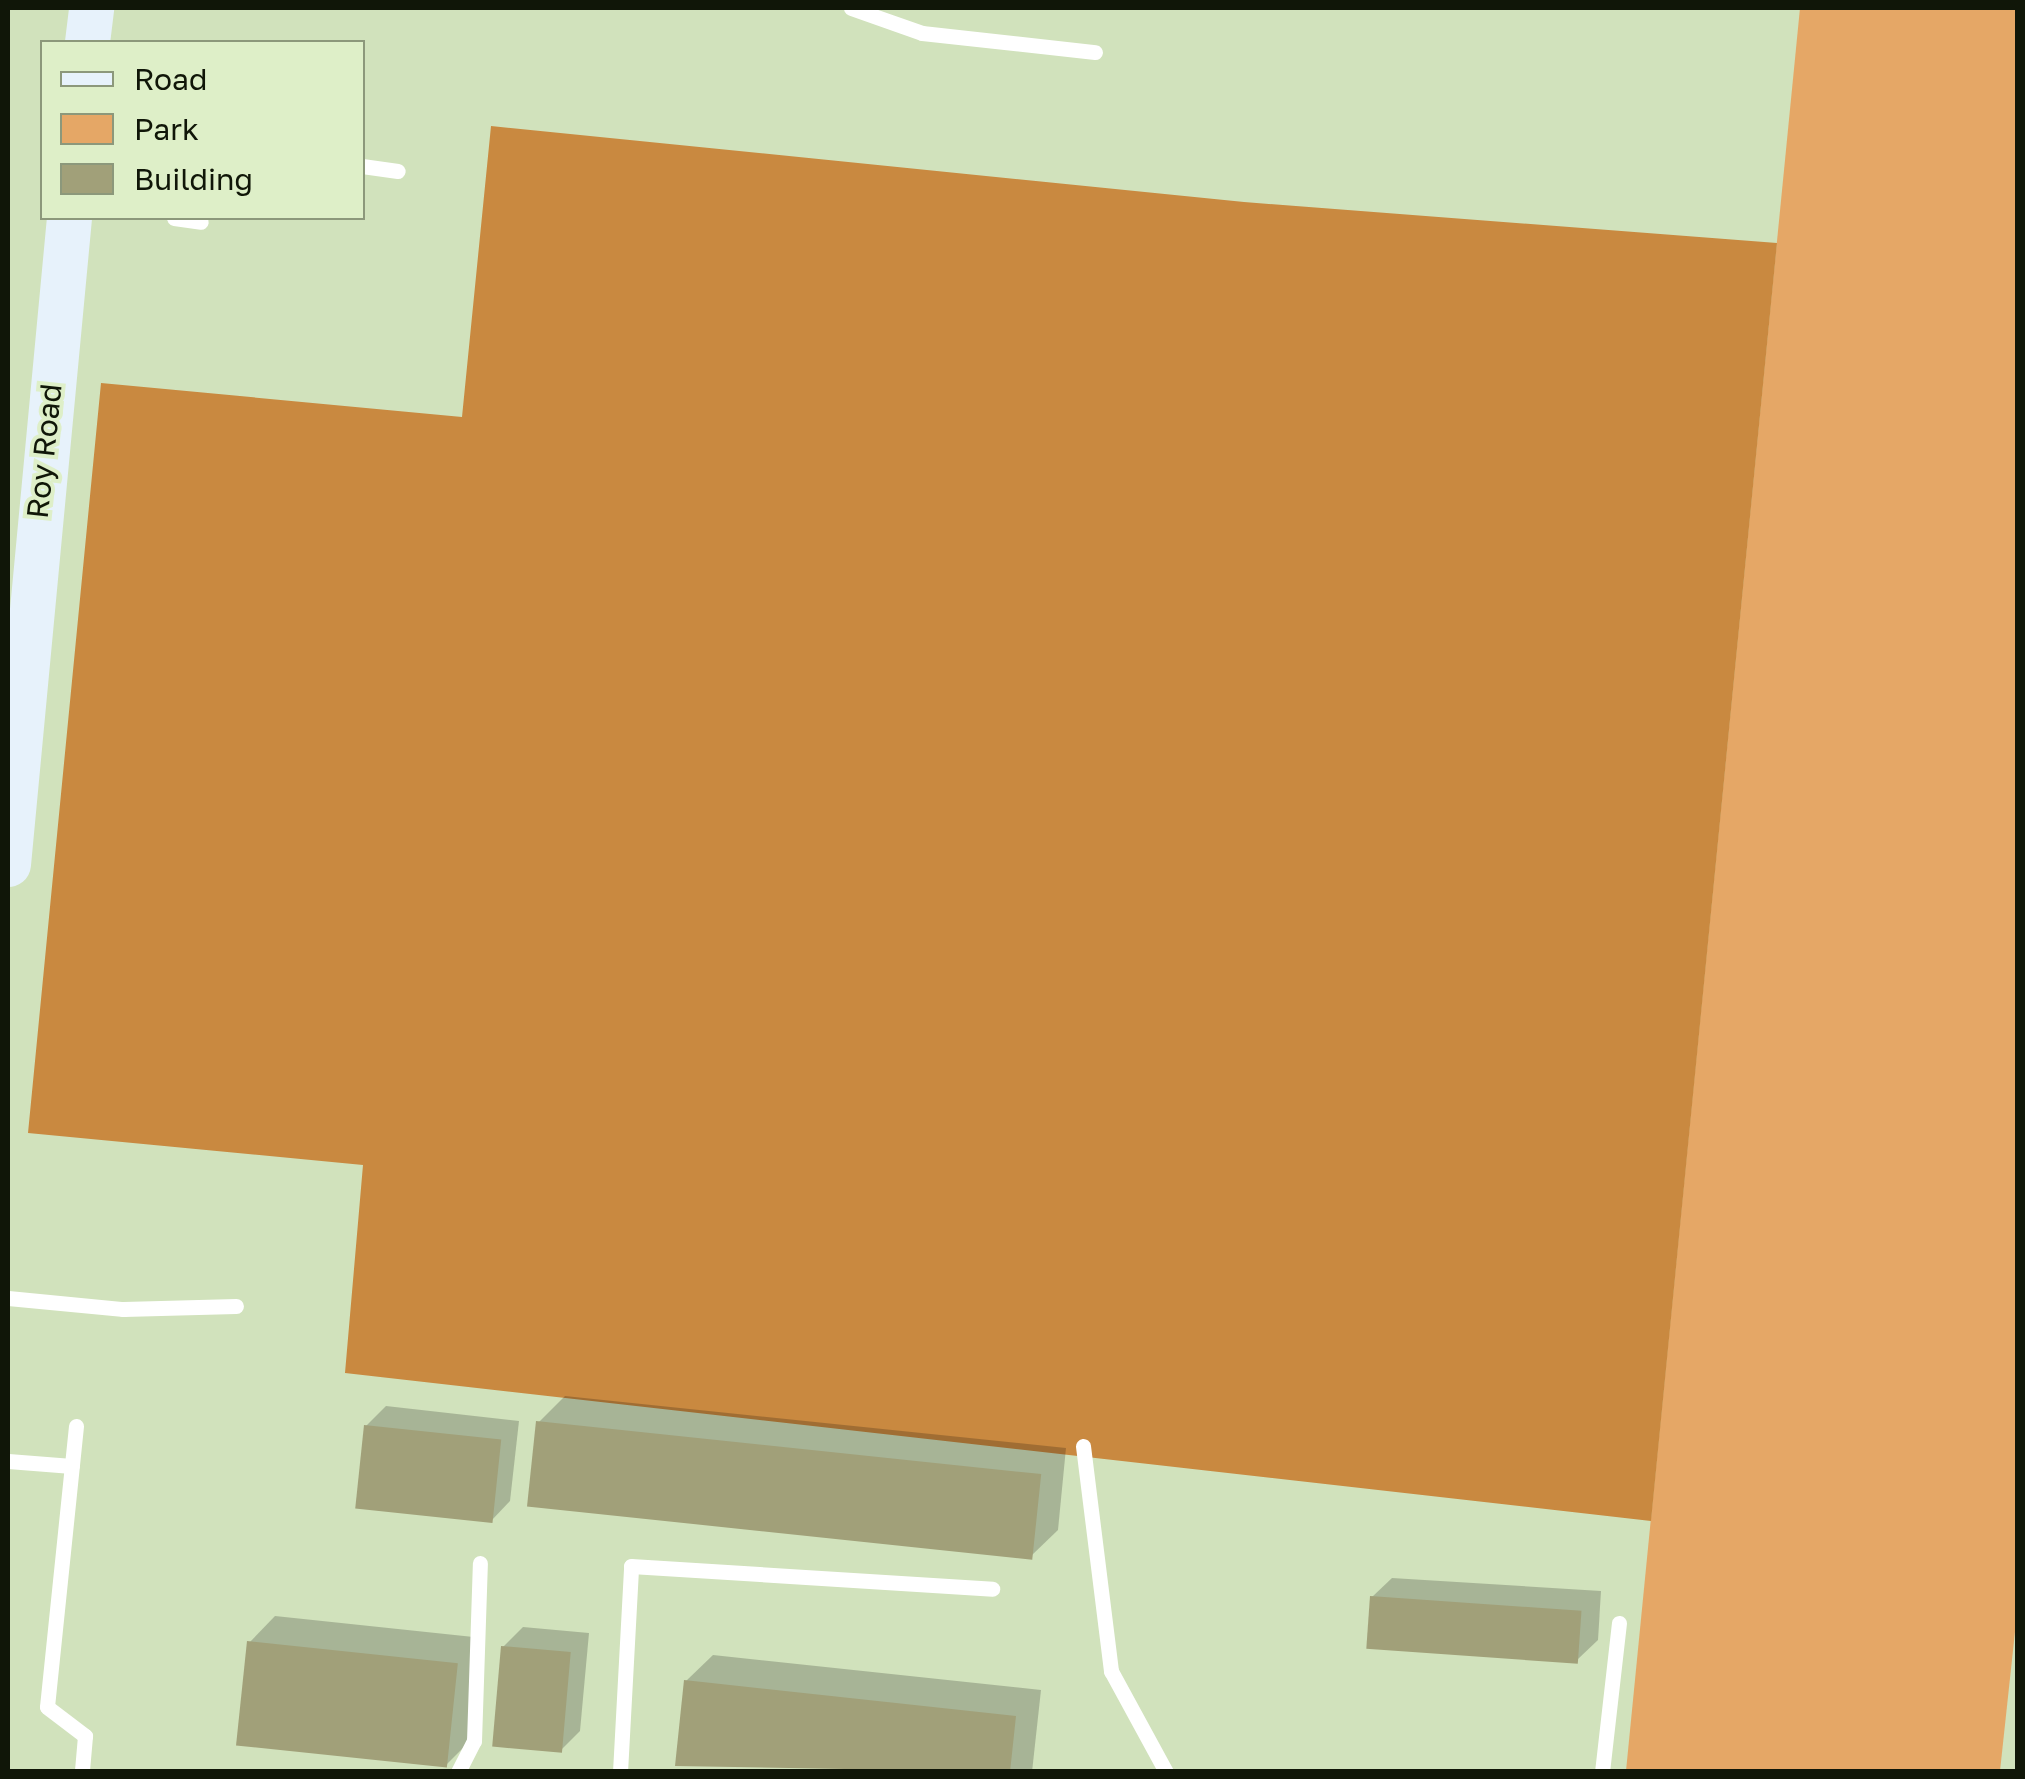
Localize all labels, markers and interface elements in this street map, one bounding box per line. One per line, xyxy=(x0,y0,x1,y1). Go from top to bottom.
legend xyxy=(40,40,365,220)
text: Road xyxy=(134,61,208,97)
text: Park xyxy=(134,111,199,147)
text: Building xyxy=(134,161,253,197)
street label: Roy Road xyxy=(19,382,69,520)

